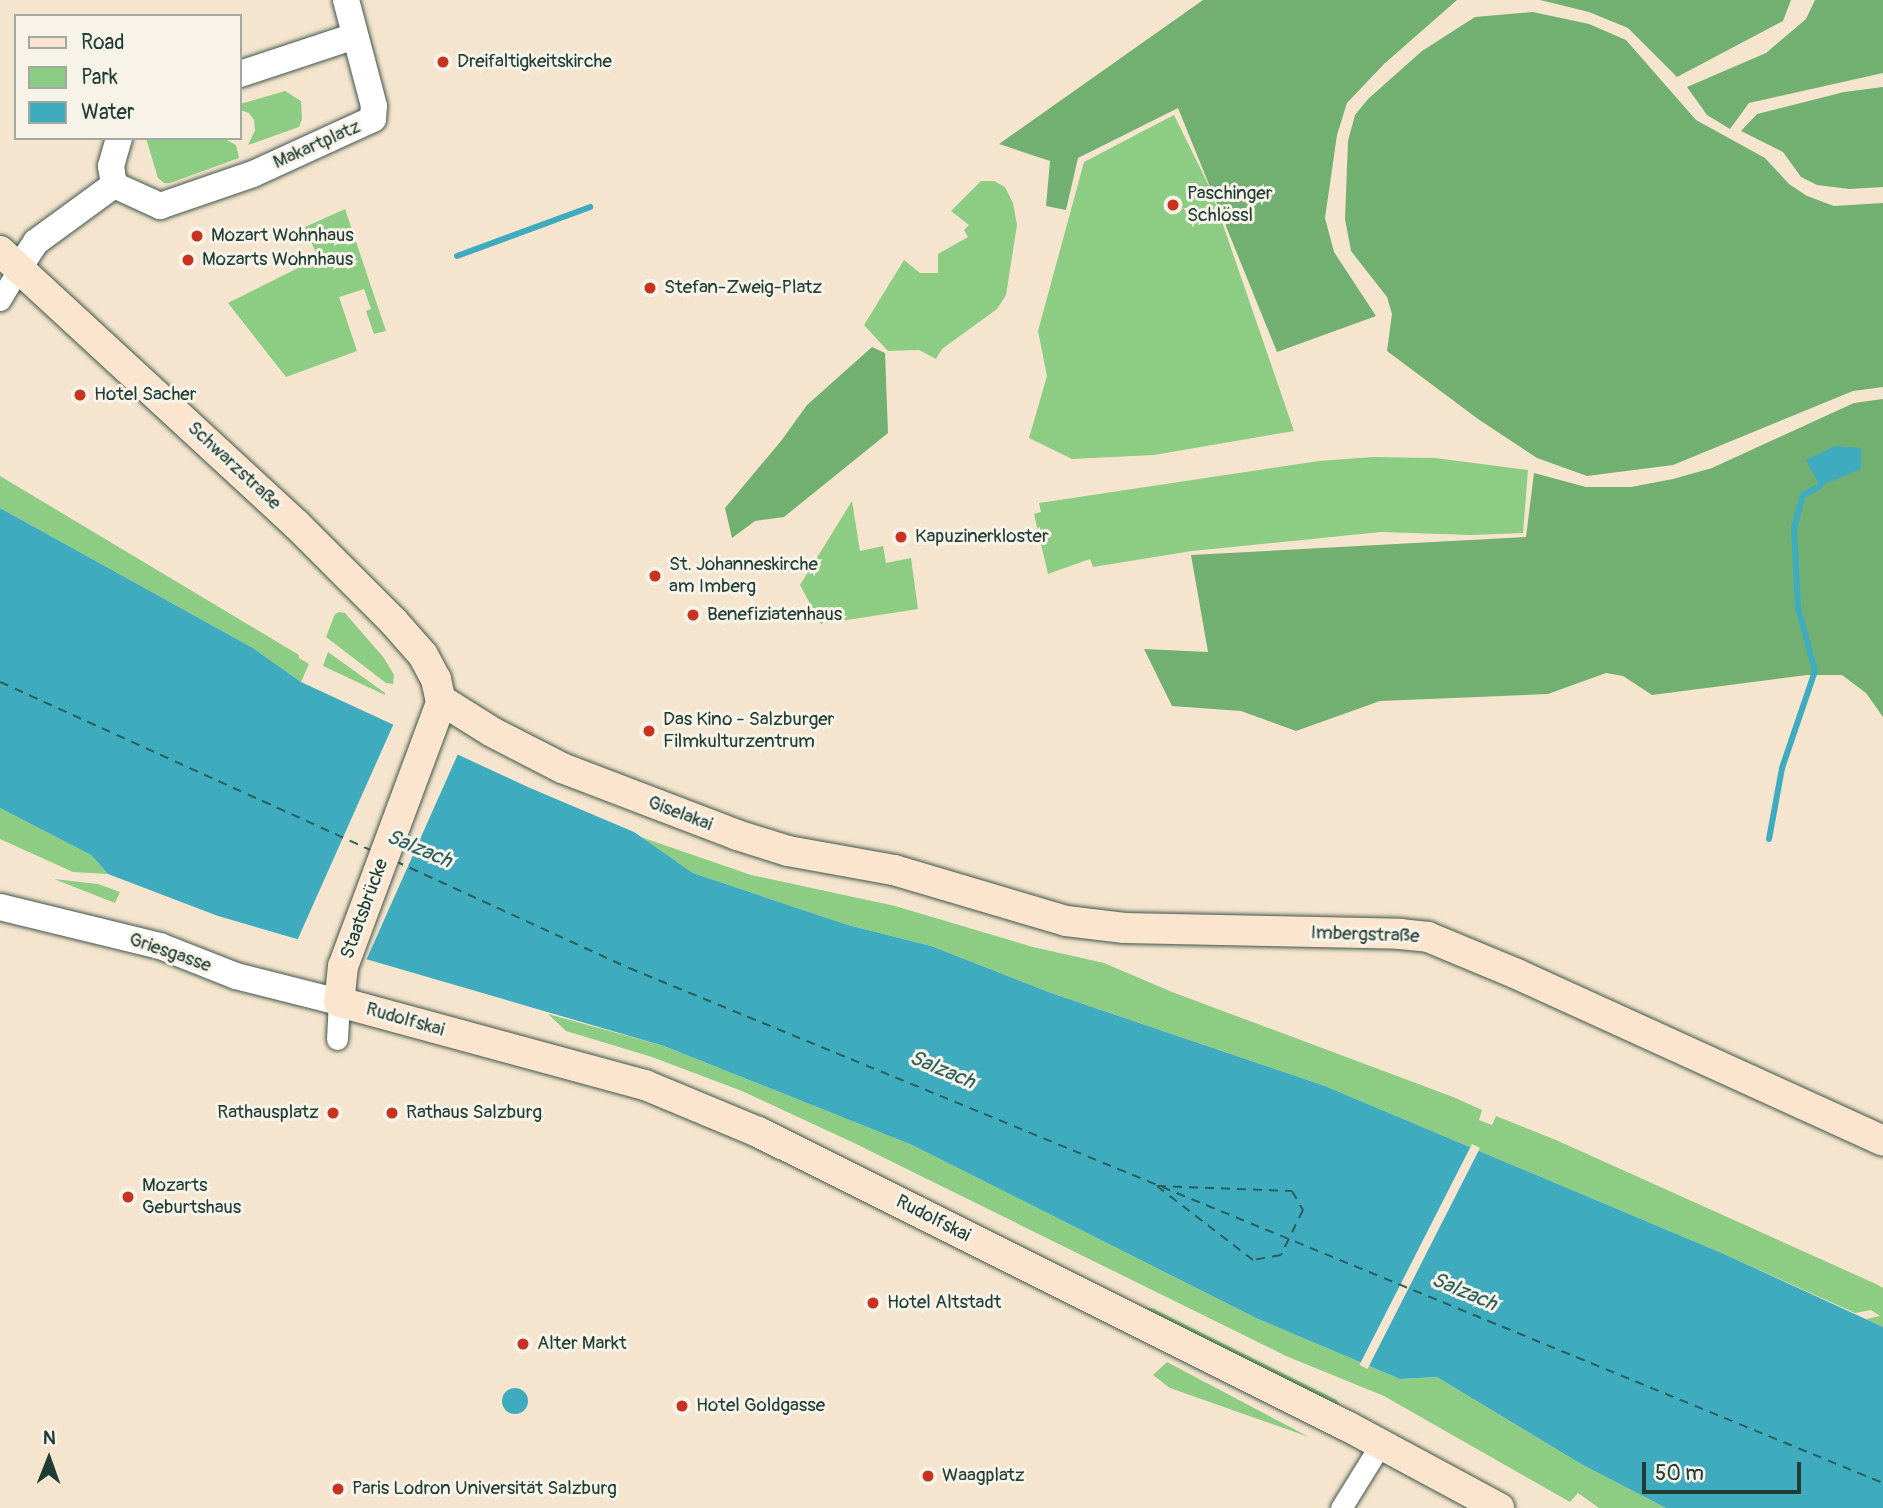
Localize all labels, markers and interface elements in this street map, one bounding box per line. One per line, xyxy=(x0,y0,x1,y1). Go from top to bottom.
legend xyxy=(14,14,242,140)
text: Road xyxy=(81,29,125,56)
place label: Dreifaltigkeitskirche xyxy=(457,51,612,73)
marker: Dreifaltigkeitskirche xyxy=(435,54,451,70)
text: Park xyxy=(81,64,118,91)
text: Water xyxy=(81,99,134,126)
street label: Makartplatz xyxy=(270,116,364,174)
place label: Paschinger Schlössl xyxy=(1187,183,1272,227)
marker: Paschinger Schlössl xyxy=(1165,197,1181,213)
place label: Mozart Wohnhaus xyxy=(211,225,354,247)
marker: Mozart Wohnhaus xyxy=(189,228,205,244)
place label: Mozarts Wohnhaus xyxy=(202,249,353,271)
marker: Mozarts Wohnhaus xyxy=(180,252,196,268)
place label: Stefan-Zweig-Platz xyxy=(664,277,822,299)
marker: Stefan-Zweig-Platz xyxy=(642,280,658,296)
place label: Hotel Sacher xyxy=(94,384,197,406)
marker: Hotel Sacher xyxy=(72,387,88,403)
street label: Schwarzstraße xyxy=(183,417,285,515)
place label: Kapuzinerkloster xyxy=(915,526,1049,548)
marker: Kapuzinerkloster xyxy=(893,529,909,545)
place label: St. Johanneskirche am Imberg xyxy=(669,554,818,598)
marker: St. Johanneskirche am Imberg xyxy=(647,568,663,584)
place label: Benefiziatenhaus xyxy=(707,604,842,626)
marker: Benefiziatenhaus xyxy=(685,607,701,623)
place label: Das Kino - Salzburger Filmkulturzentrum xyxy=(663,709,834,753)
marker: Das Kino - Salzburger Filmkulturzentrum xyxy=(641,723,657,739)
street label: Giselakai xyxy=(644,791,716,837)
water label: Salzach xyxy=(383,824,455,874)
street label: Staatsbrücke xyxy=(336,856,394,962)
street label: Imbergstraße xyxy=(1310,922,1420,948)
street label: Griesgasse xyxy=(126,928,214,978)
street label: Rudolfskai xyxy=(363,998,447,1042)
water label: Salzach xyxy=(906,1045,978,1095)
place label: Rathausplatz xyxy=(217,1102,319,1124)
place label: Rathaus Salzburg xyxy=(406,1102,542,1124)
marker: Rathausplatz xyxy=(325,1105,341,1121)
marker: Rathaus Salzburg xyxy=(384,1105,400,1121)
place label: Mozarts Geburtshaus xyxy=(142,1175,241,1219)
marker: Mozarts Geburtshaus xyxy=(120,1189,136,1205)
street label: Rudolfskai xyxy=(892,1191,974,1247)
water label: Salzach xyxy=(1428,1267,1500,1317)
place label: Hotel Altstadt xyxy=(887,1292,1001,1314)
marker: Hotel Altstadt xyxy=(865,1295,881,1311)
place label: Alter Markt xyxy=(537,1333,627,1355)
marker: Alter Markt xyxy=(515,1336,531,1352)
place label: Hotel Goldgasse xyxy=(696,1395,825,1417)
marker: Hotel Goldgasse xyxy=(674,1398,690,1414)
north arrow xyxy=(14,1424,84,1494)
text: N xyxy=(43,1426,56,1450)
scale bar xyxy=(1645,1448,1804,1492)
text: 50 m xyxy=(1655,1460,1704,1487)
place label: Waagplatz xyxy=(942,1465,1025,1487)
marker: Waagplatz xyxy=(920,1468,936,1484)
place label: Paris Lodron Universität Salzburg xyxy=(352,1478,617,1500)
marker: Paris Lodron Universität Salzburg xyxy=(330,1481,346,1497)

